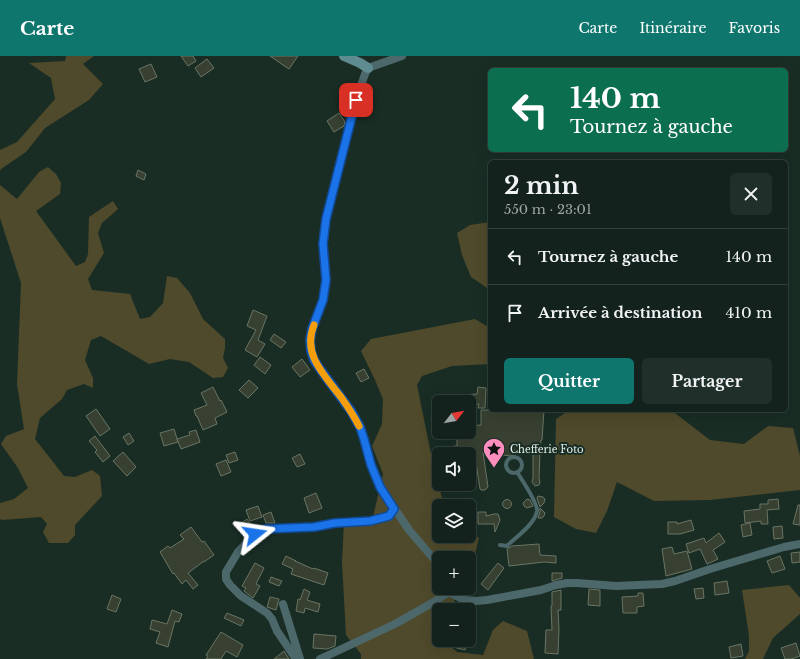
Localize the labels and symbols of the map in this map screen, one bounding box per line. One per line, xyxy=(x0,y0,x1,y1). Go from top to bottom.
pin xyxy=(339,83,373,117)
north arrow xyxy=(432,395,476,439)
place icon: Chefferie Foto xyxy=(481,436,507,469)
place label: Chefferie Foto xyxy=(510,443,584,456)
position arrow xyxy=(234,513,276,555)

